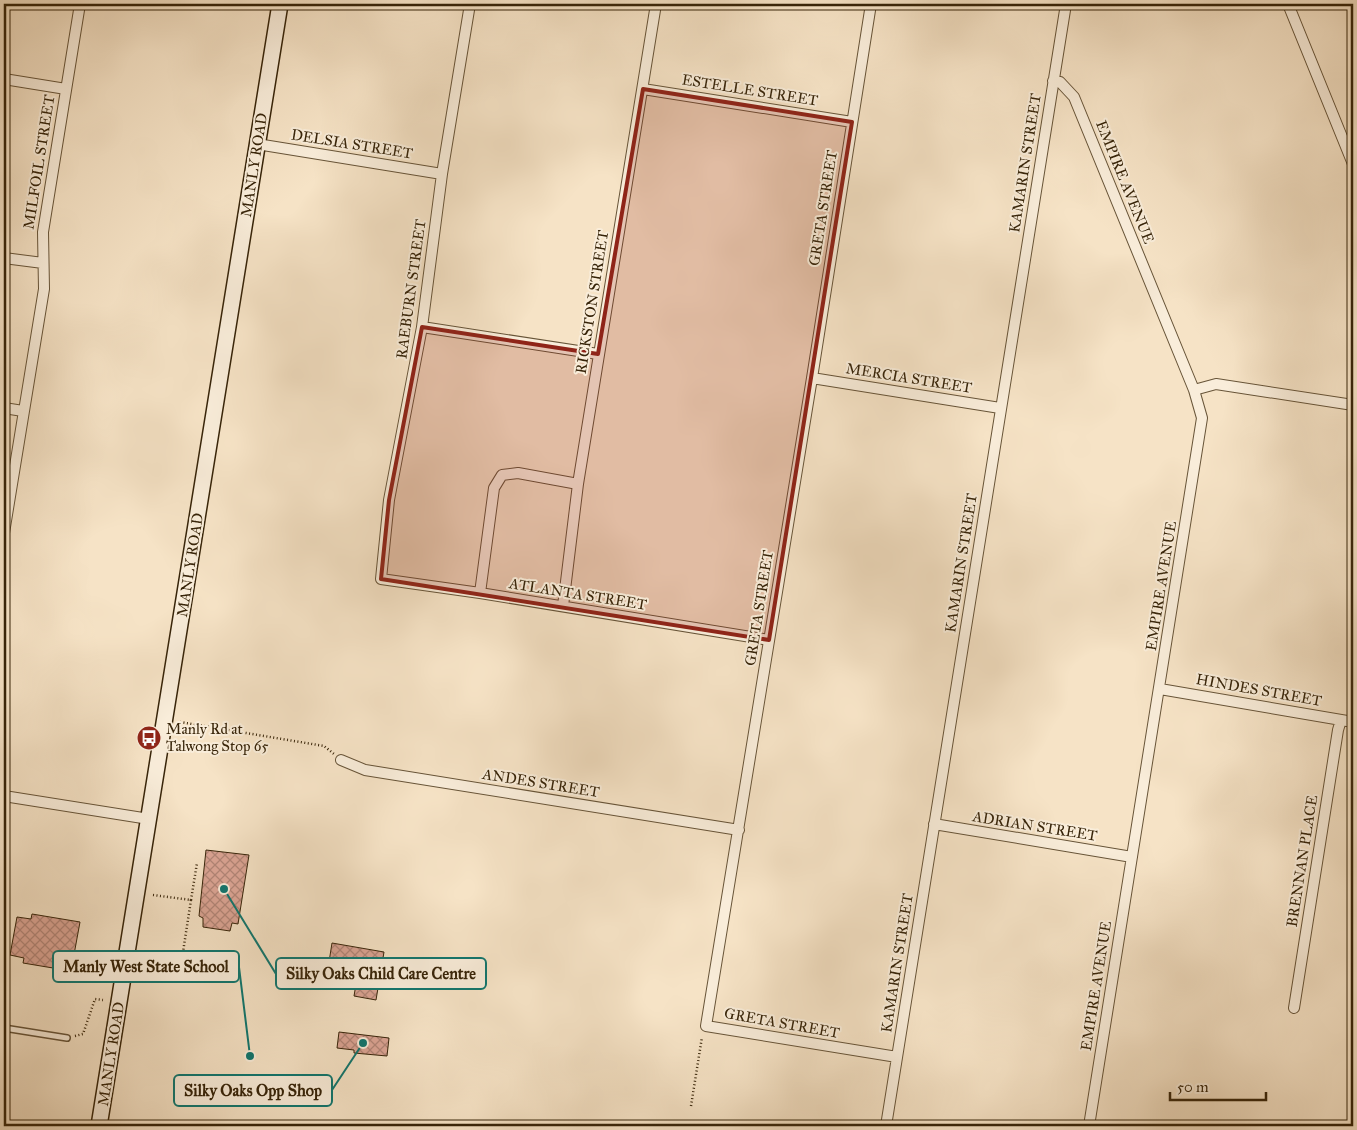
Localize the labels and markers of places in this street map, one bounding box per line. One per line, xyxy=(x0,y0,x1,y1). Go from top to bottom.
place label: Manly Rd at Talwong Stop 65 xyxy=(166,720,268,755)
bus stop icon: Manly Rd at Talwong Stop 65 xyxy=(136,725,162,751)
callout: Manly West State School xyxy=(53,951,239,982)
callout: Silky Oaks Child Care Centre xyxy=(276,958,486,989)
callout: Silky Oaks Opp Shop xyxy=(174,1075,332,1106)

